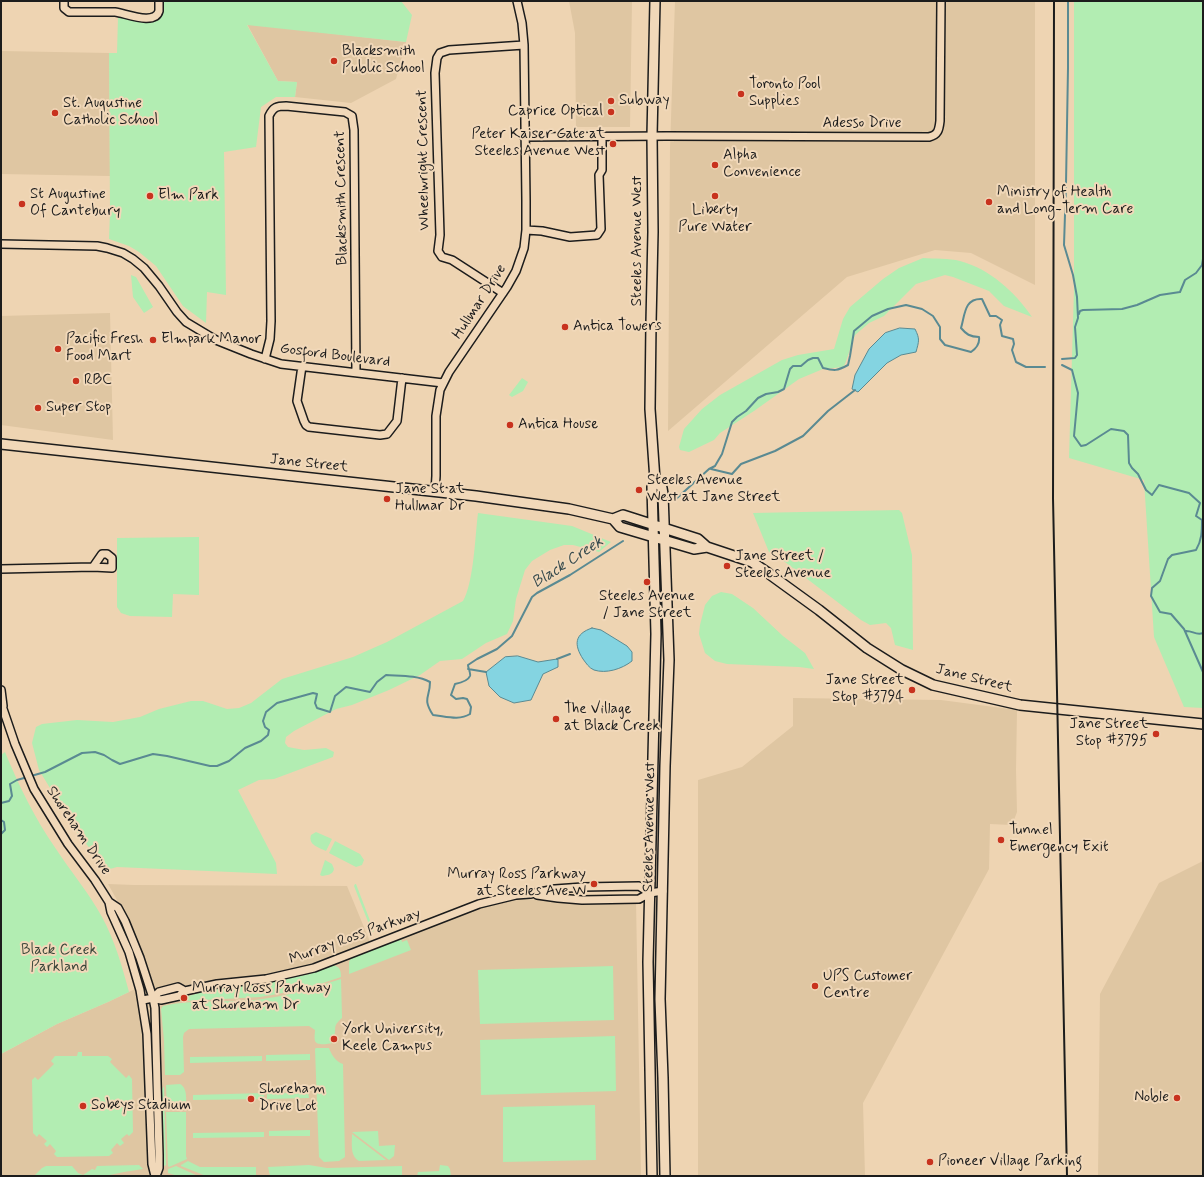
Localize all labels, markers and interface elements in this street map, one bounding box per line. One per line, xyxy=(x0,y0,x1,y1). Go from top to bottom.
place label: Blacksmith Public School xyxy=(342,43,425,78)
marker: Blacksmith Public School xyxy=(329,56,339,66)
place label: Toronto Pool Supplies xyxy=(749,76,821,111)
street label: Wheelwright Crescent xyxy=(414,89,434,231)
marker: Toronto Pool Supplies xyxy=(736,89,746,99)
place label: Subway xyxy=(619,92,670,110)
place label: St. Augustine Catholic School xyxy=(63,95,158,130)
marker: Subway xyxy=(606,96,616,106)
place label: Caprice Optical xyxy=(508,103,603,121)
marker: Caprice Optical xyxy=(606,107,616,117)
marker: St. Augustine Catholic School xyxy=(50,108,60,118)
street label: Adesso Drive xyxy=(823,115,901,133)
place label: Peter Kaiser Gate at Steeles Avenue West xyxy=(471,126,605,161)
street label: Blacksmith Crescent xyxy=(332,130,352,266)
marker: Peter Kaiser Gate at Steeles Avenue West xyxy=(608,139,618,149)
place label: Alpha Convenience xyxy=(723,147,801,182)
marker: Alpha Convenience xyxy=(710,160,720,170)
street label: Steeles Avenue West xyxy=(629,176,647,306)
place label: Ministry of Health and Long-Term Care xyxy=(997,184,1133,219)
place label: St Augustine Of Cantebury xyxy=(30,186,120,221)
place label: Elm Park xyxy=(158,187,219,205)
marker: Elm Park xyxy=(145,191,155,201)
marker: Liberty Pure Water xyxy=(710,191,720,201)
marker: Ministry of Health and Long-Term Care xyxy=(984,197,994,207)
marker: St Augustine Of Cantebury xyxy=(17,199,27,209)
place label: Liberty Pure Water xyxy=(678,202,752,237)
street label: Hullmar Drive xyxy=(449,261,511,343)
place label: Antica Towers xyxy=(573,318,662,336)
marker: Antica Towers xyxy=(560,322,570,332)
place label: Pacific Fresh Food Mart xyxy=(66,331,143,366)
place label: Elmpark Manor xyxy=(161,331,261,349)
marker: Elmpark Manor xyxy=(148,335,158,345)
street label: Gosford Boulevard xyxy=(279,340,391,372)
marker: Pacific Fresh Food Mart xyxy=(53,344,63,354)
place label: RBC xyxy=(84,372,112,390)
marker: RBC xyxy=(71,376,81,386)
place label: Super Stop xyxy=(46,399,111,417)
marker: Super Stop xyxy=(33,403,43,413)
place label: Antica House xyxy=(518,416,598,434)
marker: Antica House xyxy=(505,420,515,430)
street label: Jane Street xyxy=(269,451,349,477)
place label: Steeles Avenue West at Jane Street xyxy=(647,472,780,507)
place label: Jane St at Hullmar Dr xyxy=(395,481,465,516)
marker: Steeles Avenue West at Jane Street xyxy=(634,485,644,495)
marker: Jane St at Hullmar Dr xyxy=(382,494,392,504)
water label: Black Creek xyxy=(529,533,607,593)
place label: Jane Street / Steeles Avenue xyxy=(735,548,831,583)
marker: Jane Street / Steeles Avenue xyxy=(722,561,732,571)
marker: Steeles Avenue / Jane Street xyxy=(642,577,652,587)
place label: Steeles Avenue / Jane Street xyxy=(599,588,695,623)
street label: Jane Street xyxy=(934,661,1014,697)
place label: Jane Street Stop #3794 xyxy=(825,672,904,707)
marker: Jane Street Stop #3794 xyxy=(907,685,917,695)
place label: The Village at Black Creek xyxy=(564,701,660,736)
marker: The Village at Black Creek xyxy=(551,714,561,724)
place label: Jane Street Stop #3795 xyxy=(1069,716,1148,751)
marker: Jane Street Stop #3795 xyxy=(1151,729,1161,739)
street label: Steeles Avenue West xyxy=(640,762,660,892)
street label: Shoreham Drive xyxy=(42,783,114,879)
place label: Tunnel Emergency Exit xyxy=(1009,822,1109,857)
marker: Tunnel Emergency Exit xyxy=(996,835,1006,845)
place label: Murray Ross Parkway at Steeles Ave W xyxy=(447,866,586,901)
marker: Murray Ross Parkway at Steeles Ave W xyxy=(589,879,599,889)
street label: Murray Ross Parkway xyxy=(287,905,423,969)
park label: Black Creek Parkland xyxy=(21,942,97,977)
place label: UPS Customer Centre xyxy=(823,968,912,1003)
place label: Murray Ross Parkway at Shoreham Dr xyxy=(192,980,331,1015)
marker: UPS Customer Centre xyxy=(810,981,820,991)
marker: Murray Ross Parkway at Shoreham Dr xyxy=(179,993,189,1003)
place label: York University, Keele Campus xyxy=(342,1021,443,1056)
marker: York University, Keele Campus xyxy=(329,1034,339,1044)
place label: Shoreham Drive Lot xyxy=(259,1081,325,1116)
place label: Noble xyxy=(1134,1089,1169,1107)
marker: Noble xyxy=(1172,1093,1182,1103)
marker: Shoreham Drive Lot xyxy=(246,1094,256,1104)
place label: Sobeys Stadium xyxy=(91,1097,191,1115)
marker: Sobeys Stadium xyxy=(78,1101,88,1111)
place label: Pioneer Village Parking xyxy=(938,1153,1082,1171)
marker: Pioneer Village Parking xyxy=(925,1157,935,1167)

